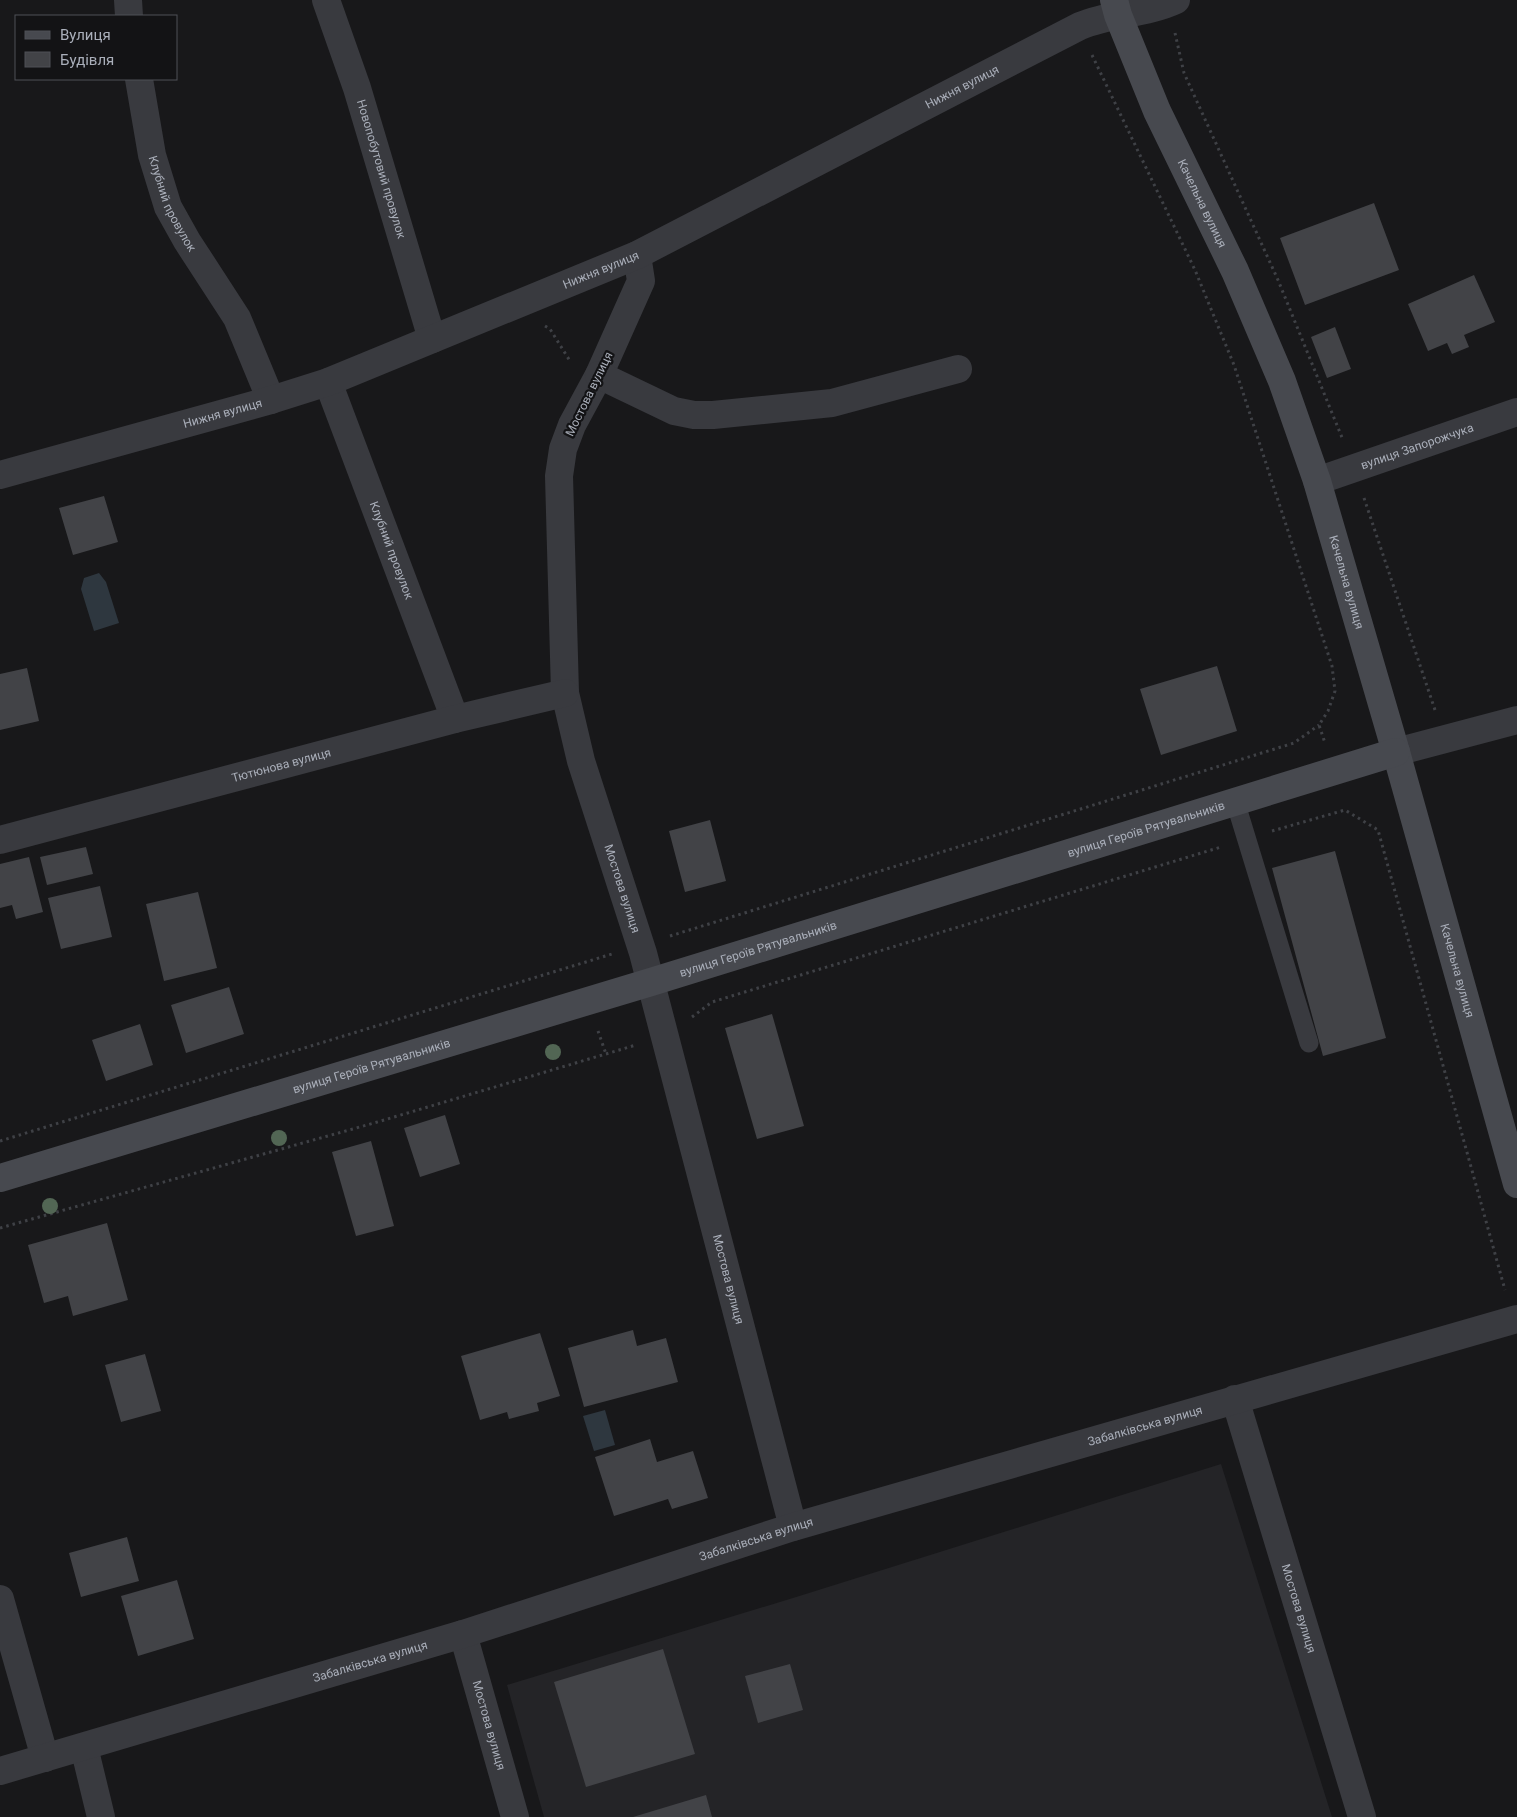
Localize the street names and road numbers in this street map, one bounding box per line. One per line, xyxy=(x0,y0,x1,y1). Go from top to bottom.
street label: Нижня вулиця xyxy=(923,62,1001,112)
street label: Новопобутовий провулок xyxy=(354,98,409,241)
street label: Клубний провулок xyxy=(146,154,199,255)
street label: Качельна вулиця xyxy=(1175,157,1230,250)
street label: Нижня вулиця xyxy=(561,248,641,292)
street label: Мостова вулиця xyxy=(562,349,616,439)
street label: Нижня вулиця xyxy=(182,396,264,431)
street label: вулиця Запорожчука xyxy=(1359,421,1475,472)
street label: Клубний провулок xyxy=(367,499,416,602)
street label: Качельна вулиця xyxy=(1326,534,1367,631)
street label: Тютюнова вулиця xyxy=(230,745,332,785)
street label: вулиця Героїв Рятувальників xyxy=(1066,798,1227,860)
street label: Мостова вулиця xyxy=(601,843,643,935)
street label: вулиця Героїв Рятувальників xyxy=(678,918,839,980)
street label: Качельна вулиця xyxy=(1437,922,1477,1019)
street label: вулиця Героїв Рятувальників xyxy=(291,1036,452,1096)
street label: Мостова вулиця xyxy=(710,1233,747,1326)
street label: Забалківська вулиця xyxy=(1086,1403,1204,1449)
street label: Забалківська вулиця xyxy=(697,1515,815,1564)
street label: Мостова вулиця xyxy=(1279,1562,1319,1655)
street label: Забалківська вулиця xyxy=(311,1638,429,1685)
street label: Мостова вулиця xyxy=(470,1679,508,1772)

